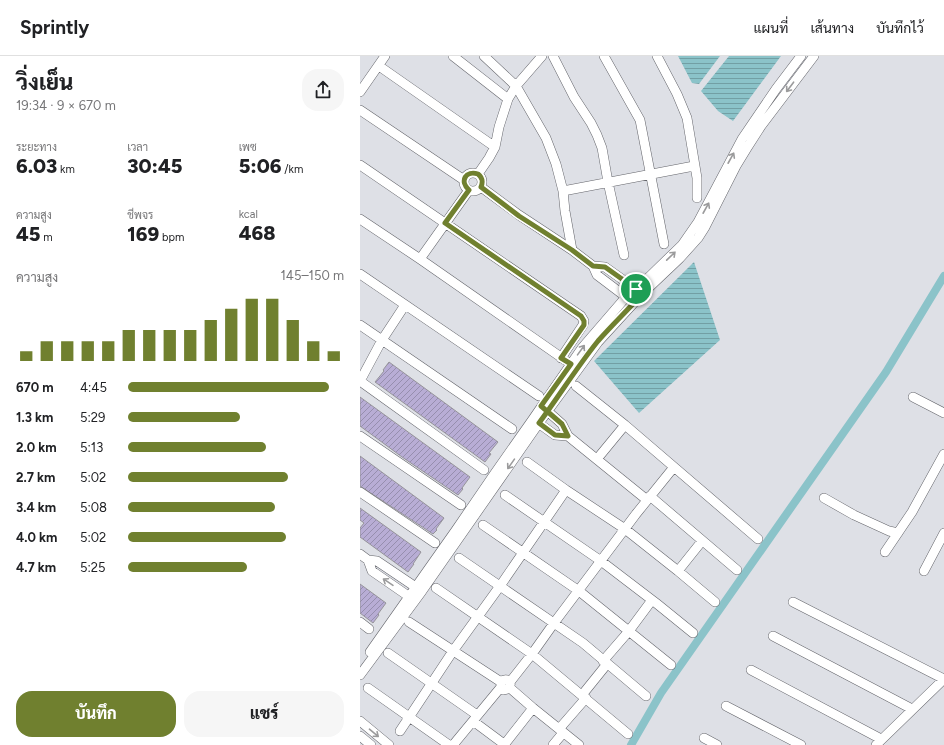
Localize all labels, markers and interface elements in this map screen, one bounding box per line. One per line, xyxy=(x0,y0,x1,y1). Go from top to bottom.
text: Sprintly xyxy=(20,16,89,39)
text: แผนที่ xyxy=(753,20,788,37)
text: เส้นทาง xyxy=(810,20,854,37)
text: บันทึกไว้ xyxy=(876,20,924,37)
text: วิ่งเย็น xyxy=(16,69,73,96)
button: share xyxy=(302,69,344,111)
one-way arrow xyxy=(786,82,794,93)
text: 19:34 · 9 × 670 m xyxy=(16,98,116,113)
text: ระยะทาง xyxy=(16,141,57,154)
text: เวลา xyxy=(127,141,148,154)
text: เพซ xyxy=(239,141,257,154)
one-way arrow xyxy=(728,152,736,164)
text: 6.03 xyxy=(16,154,57,178)
text: 30:45 xyxy=(127,154,183,178)
text: 5:06 xyxy=(239,154,282,178)
text: km xyxy=(57,163,75,176)
text: /km xyxy=(282,163,303,176)
one-way arrow xyxy=(702,202,710,214)
text: kcal xyxy=(239,208,258,221)
text: ความสูง xyxy=(16,209,52,222)
text: ชีพจร xyxy=(127,209,153,222)
text: 468 xyxy=(239,221,275,245)
text: 45 xyxy=(16,222,40,246)
text: 169 xyxy=(127,222,159,246)
text: m xyxy=(40,231,53,244)
text: bpm xyxy=(159,231,184,244)
one-way arrow xyxy=(666,251,676,261)
text: 145–150 m xyxy=(280,268,344,283)
text: ความสูง xyxy=(16,270,58,285)
pin xyxy=(619,272,653,306)
icon: arrive xyxy=(625,278,647,300)
one-way arrow xyxy=(577,344,585,355)
text: 670 m xyxy=(16,380,54,395)
text: 4:45 xyxy=(80,380,107,395)
text: 1.3 km xyxy=(16,410,53,425)
text: 5:29 xyxy=(80,410,105,425)
text: 2.0 km xyxy=(16,440,57,455)
text: 5:13 xyxy=(80,440,103,455)
one-way arrow xyxy=(507,458,515,469)
text: 2.7 km xyxy=(16,470,55,485)
text: 5:02 xyxy=(80,470,106,485)
text: 3.4 km xyxy=(16,500,56,515)
text: 5:08 xyxy=(80,500,107,515)
text: 4.0 km xyxy=(16,530,57,545)
text: 5:02 xyxy=(80,530,106,545)
text: 4.7 km xyxy=(16,560,56,575)
text: 5:25 xyxy=(80,560,106,575)
one-way arrow xyxy=(383,578,394,586)
button: บันทึก xyxy=(16,691,176,737)
button: แชร์ xyxy=(184,691,344,737)
one-way arrow xyxy=(369,729,380,738)

